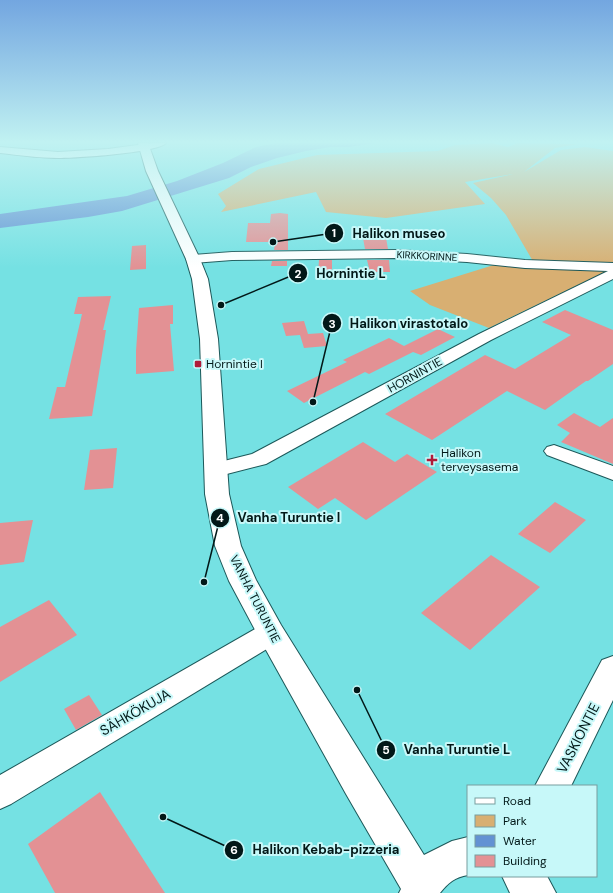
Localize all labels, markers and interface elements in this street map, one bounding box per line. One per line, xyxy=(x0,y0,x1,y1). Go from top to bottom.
callout: Halikon museo xyxy=(324,221,453,246)
text: 1 xyxy=(332,225,336,241)
text: Halikon museo xyxy=(353,225,445,242)
street label: KIRKKORINNE xyxy=(396,248,458,264)
callout: Hornintie L xyxy=(288,261,393,286)
text: Hornintie L xyxy=(316,265,386,282)
text: 2 xyxy=(295,266,302,282)
callout: Halikon virastotalo xyxy=(322,311,476,336)
text: Halikon virastotalo xyxy=(350,315,468,332)
text: 3 xyxy=(328,316,336,332)
street label: HORNINTIE xyxy=(385,353,445,397)
place label: Hornintie I xyxy=(206,356,263,372)
marker: Hornintie I xyxy=(193,359,203,369)
place label: Halikon terveysasema xyxy=(441,445,518,475)
marker: Halikon terveysasema xyxy=(426,454,438,466)
callout: Vanha Turuntie I xyxy=(210,505,348,530)
text: Vanha Turuntie I xyxy=(238,509,340,526)
text: 4 xyxy=(216,510,224,526)
street label: VANHA TURUNTIE xyxy=(226,552,284,646)
street label: SÄHKÖKUJA xyxy=(96,685,174,739)
street label: VASKIONTIE xyxy=(553,700,603,776)
callout: Vanha Turuntie L xyxy=(376,737,518,762)
text: Vanha Turuntie L xyxy=(404,741,510,758)
text: 5 xyxy=(382,742,390,758)
legend xyxy=(467,785,597,877)
text: Road xyxy=(503,793,531,809)
text: Park xyxy=(503,813,527,829)
text: Water xyxy=(503,833,537,849)
callout: Halikon Kebab-pizzeria xyxy=(224,837,407,862)
text: Halikon Kebab-pizzeria xyxy=(253,841,399,858)
text: 6 xyxy=(230,842,238,858)
text: Building xyxy=(503,853,547,869)

